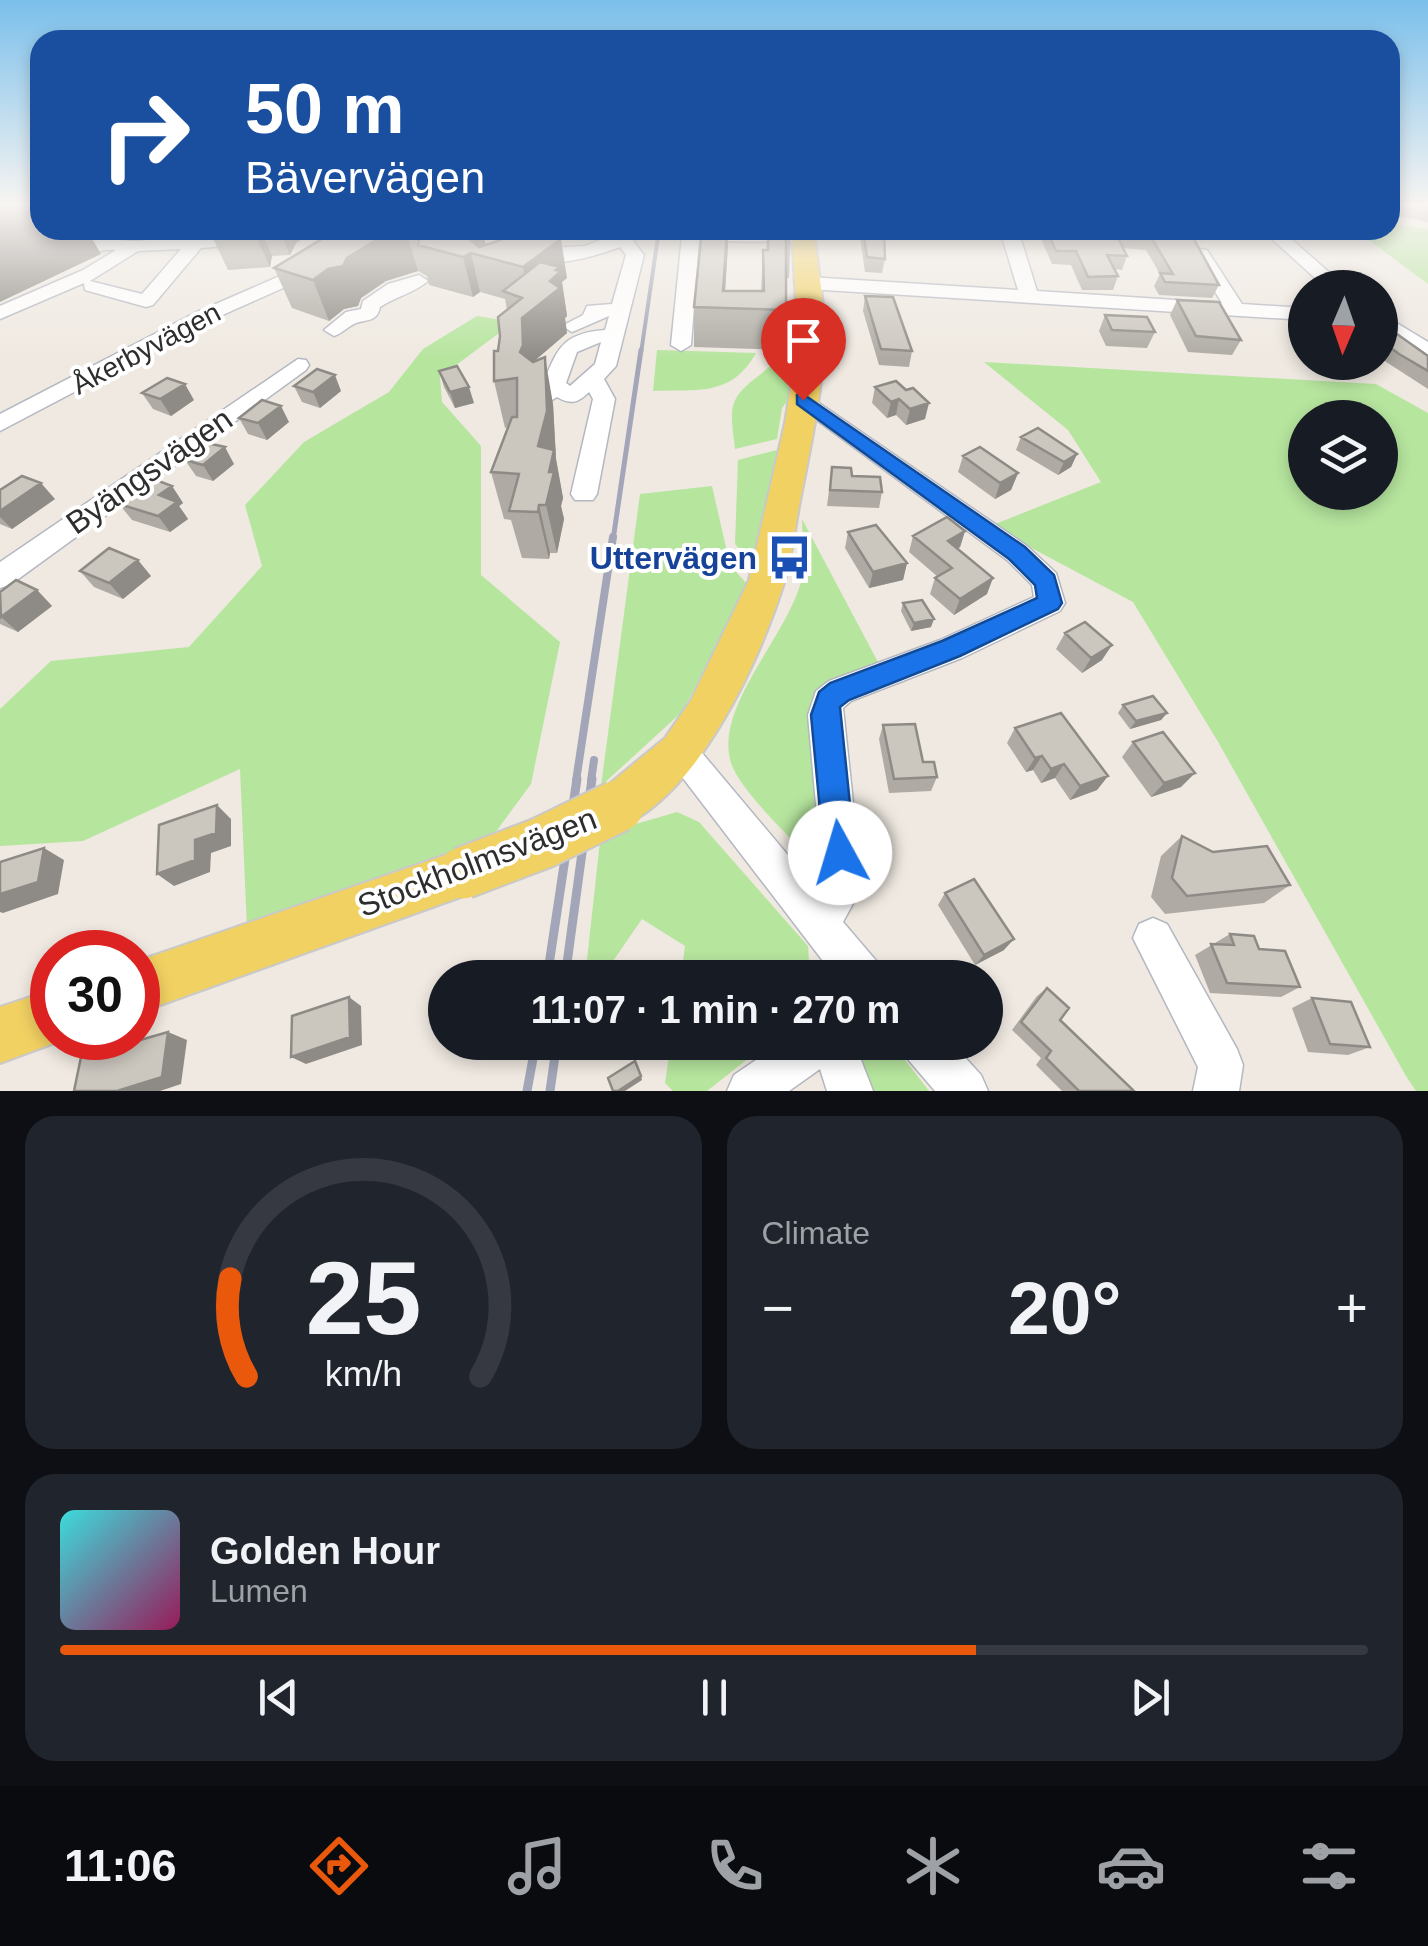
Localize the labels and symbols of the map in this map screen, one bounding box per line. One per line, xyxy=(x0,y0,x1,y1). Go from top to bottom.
north arrow xyxy=(1288,270,1398,380)
street label: Åkerbyvägen xyxy=(67,296,226,400)
pin xyxy=(761,298,846,401)
street label: Byängsvägen xyxy=(59,401,239,541)
bus stop icon: Uttervägen xyxy=(766,534,814,582)
place label: Uttervägen xyxy=(590,540,757,576)
street label: Stockholmsvägen xyxy=(353,800,601,924)
position arrow xyxy=(788,801,892,905)
speed limit sign: 30 xyxy=(30,930,160,1060)

